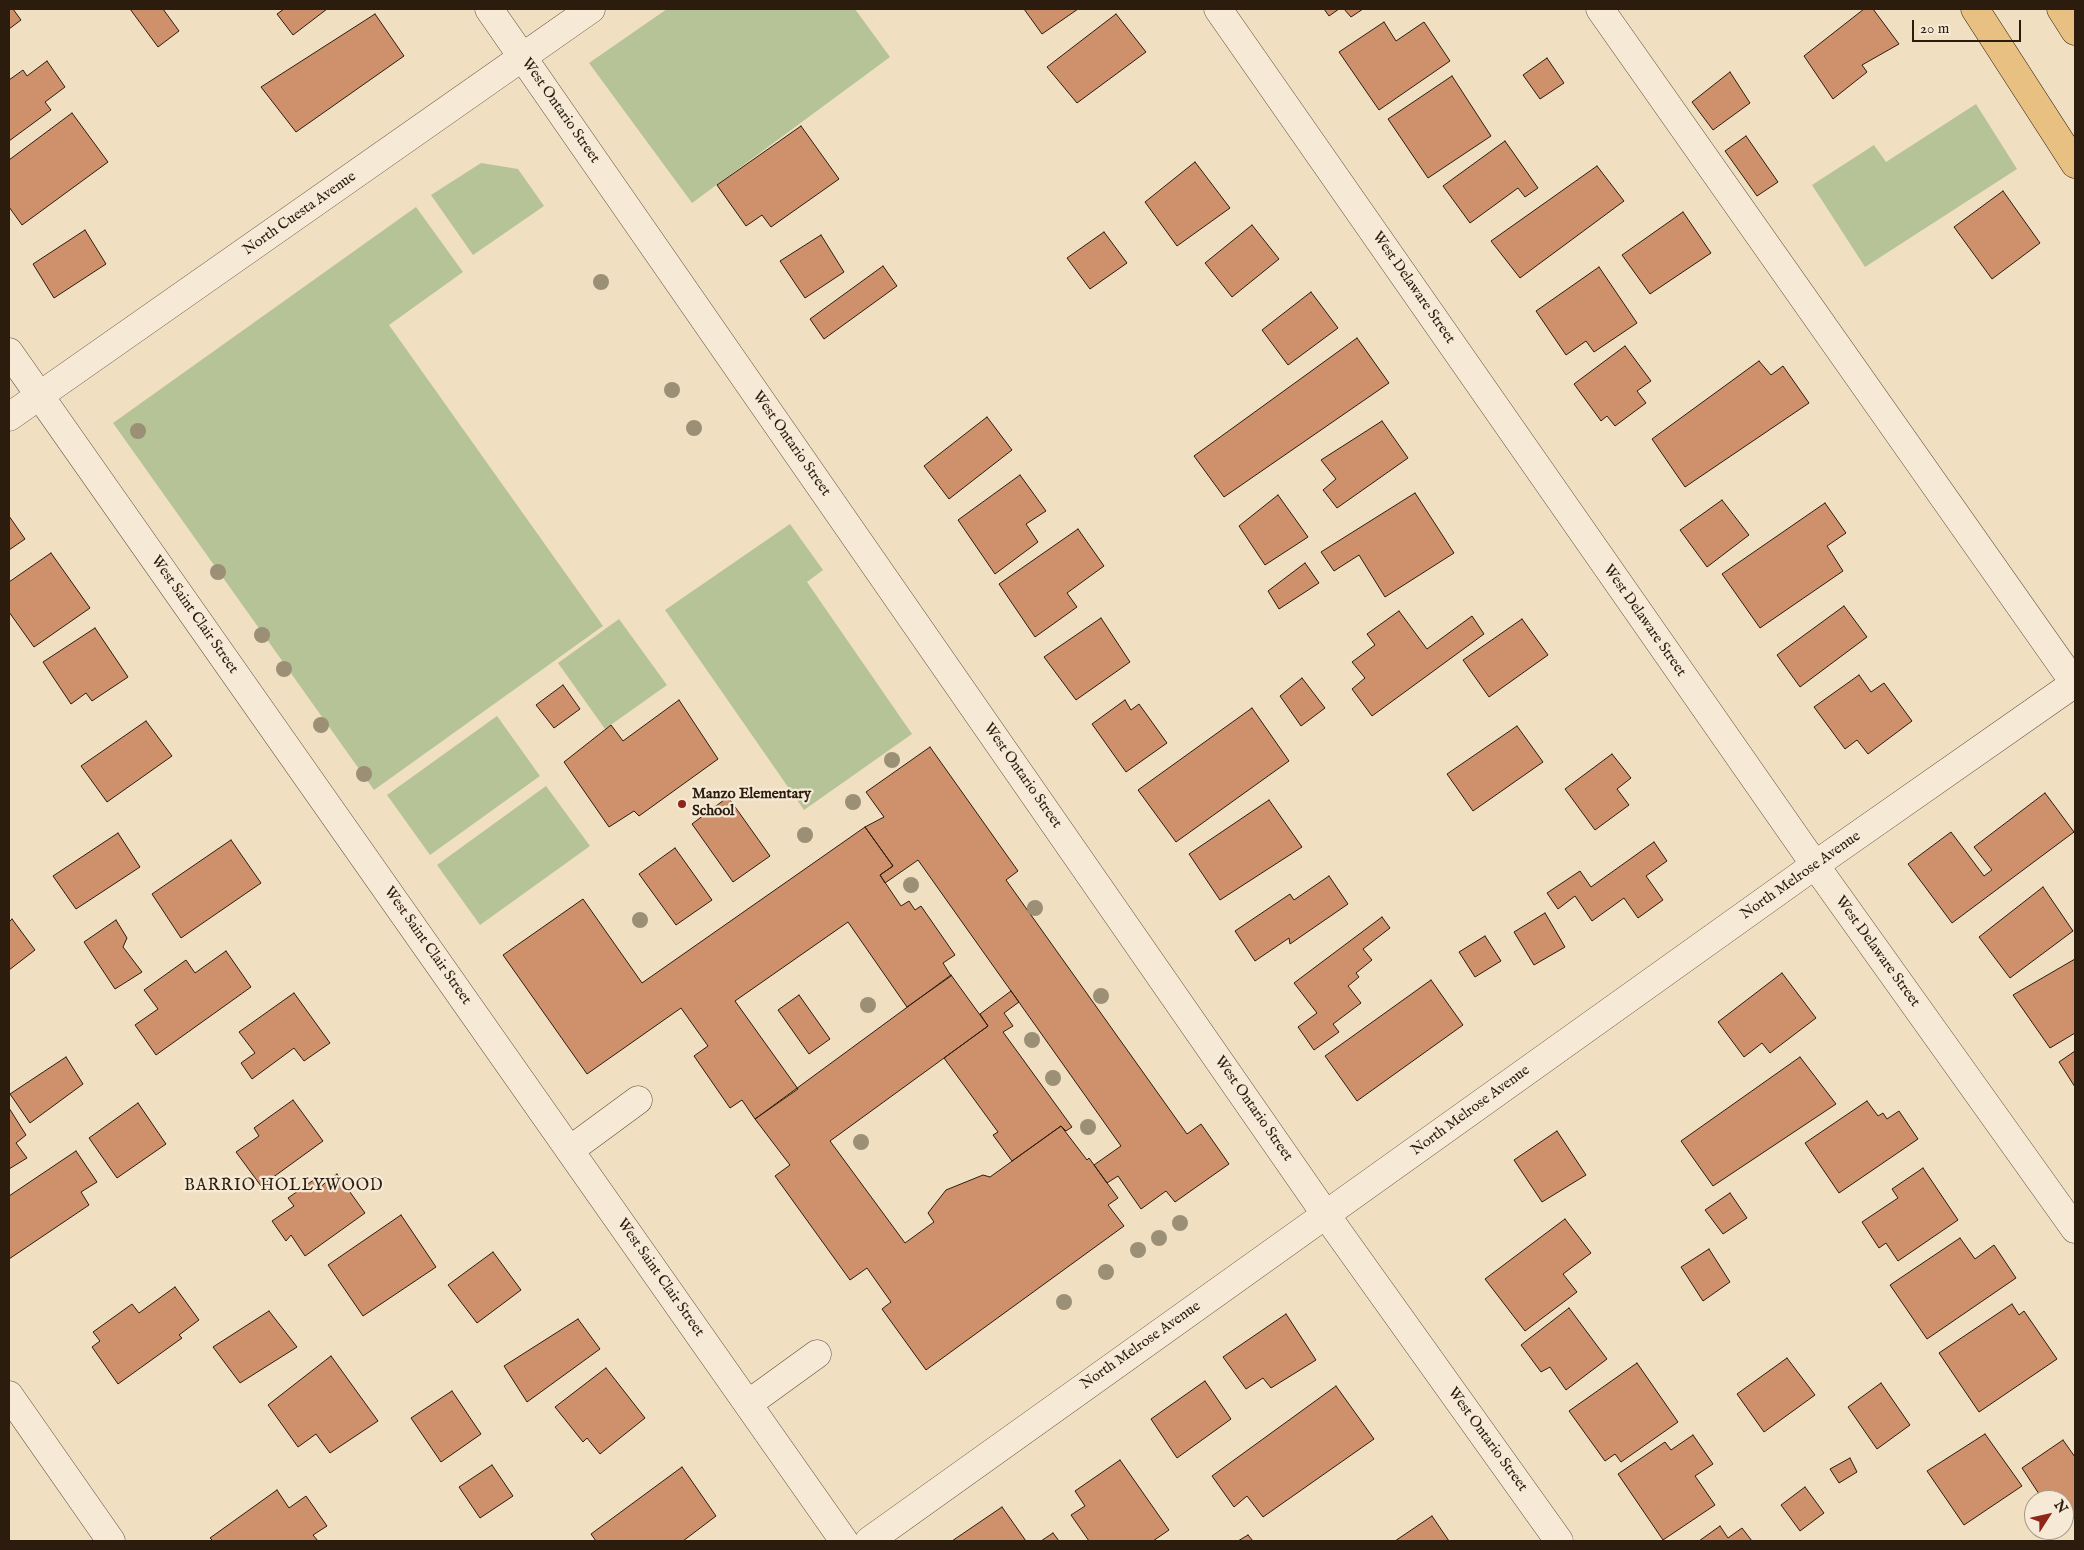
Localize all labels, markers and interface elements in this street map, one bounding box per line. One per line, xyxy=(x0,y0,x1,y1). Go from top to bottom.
scale bar xyxy=(1914,10,2023,42)
text: 20 m xyxy=(1920,19,1949,38)
street label: West Ontario Street xyxy=(517,55,603,167)
street label: North Cuesta Avenue xyxy=(240,168,360,260)
street label: West Delaware Street xyxy=(1368,228,1458,348)
street label: West Ontario Street xyxy=(748,388,834,500)
street label: West Saint Clair Street xyxy=(146,552,242,678)
street label: West Delaware Street xyxy=(1599,561,1689,681)
street label: West Ontario Street xyxy=(979,720,1065,832)
place label: Manzo Elementary School xyxy=(692,786,811,821)
marker: Manzo Elementary School xyxy=(676,798,688,810)
street label: North Melrose Avenue xyxy=(1738,828,1864,924)
street label: West Saint Clair Street xyxy=(379,883,475,1009)
street label: West Delaware Street xyxy=(1831,893,1923,1011)
street label: West Ontario Street xyxy=(1210,1053,1296,1165)
street label: North Melrose Avenue xyxy=(1408,1062,1534,1160)
district label: BARRIO HOLLYWOOD xyxy=(182,1177,386,1197)
street label: West Saint Clair Street xyxy=(612,1215,708,1341)
street label: North Melrose Avenue xyxy=(1078,1298,1204,1394)
street label: West Ontario Street xyxy=(1443,1384,1531,1496)
north arrow xyxy=(2024,1490,2074,1540)
text: N xyxy=(2050,1497,2071,1517)

